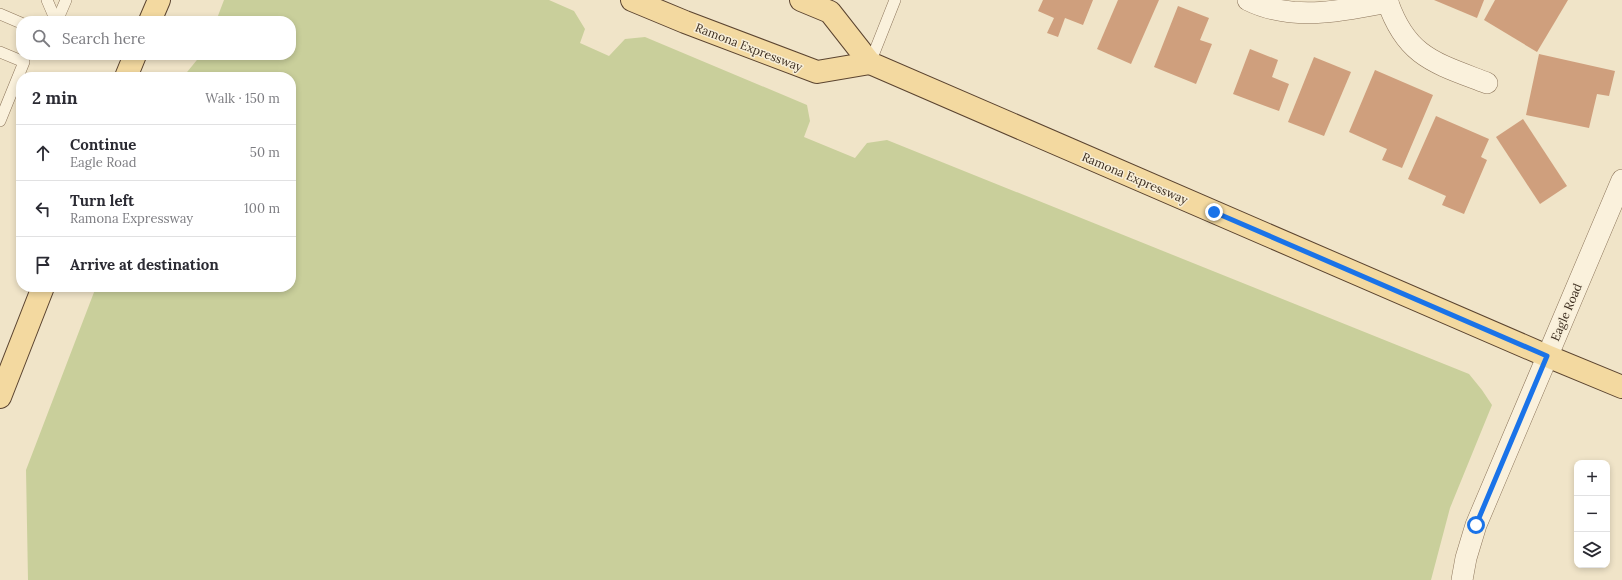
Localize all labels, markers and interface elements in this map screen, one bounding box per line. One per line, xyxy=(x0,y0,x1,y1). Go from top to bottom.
search box xyxy=(16,16,296,60)
street label: Ramona Expressway xyxy=(693,20,805,75)
icon: search xyxy=(30,27,52,49)
text: Search here xyxy=(62,29,145,48)
text: 2 min xyxy=(32,87,78,109)
text: Walk · 150 m xyxy=(205,90,280,107)
text: Continue xyxy=(70,135,136,154)
icon: ahead xyxy=(32,142,54,164)
text: 50 m xyxy=(250,144,280,161)
street label: Ramona Expressway xyxy=(1080,149,1191,207)
text: Eagle Road xyxy=(70,154,136,171)
text: Turn left xyxy=(70,191,134,210)
icon: left xyxy=(32,198,54,220)
text: 100 m xyxy=(244,200,280,217)
route end xyxy=(1205,203,1223,221)
text: Ramona Expressway xyxy=(70,210,193,227)
icon: arrive xyxy=(32,254,54,276)
text: Arrive at destination xyxy=(70,255,219,274)
street label: Eagle Road xyxy=(1547,281,1585,343)
map controls xyxy=(1574,460,1610,568)
button: + xyxy=(1574,460,1610,496)
button: − xyxy=(1574,496,1610,532)
route start xyxy=(1467,516,1485,534)
button: layers xyxy=(1574,532,1610,568)

